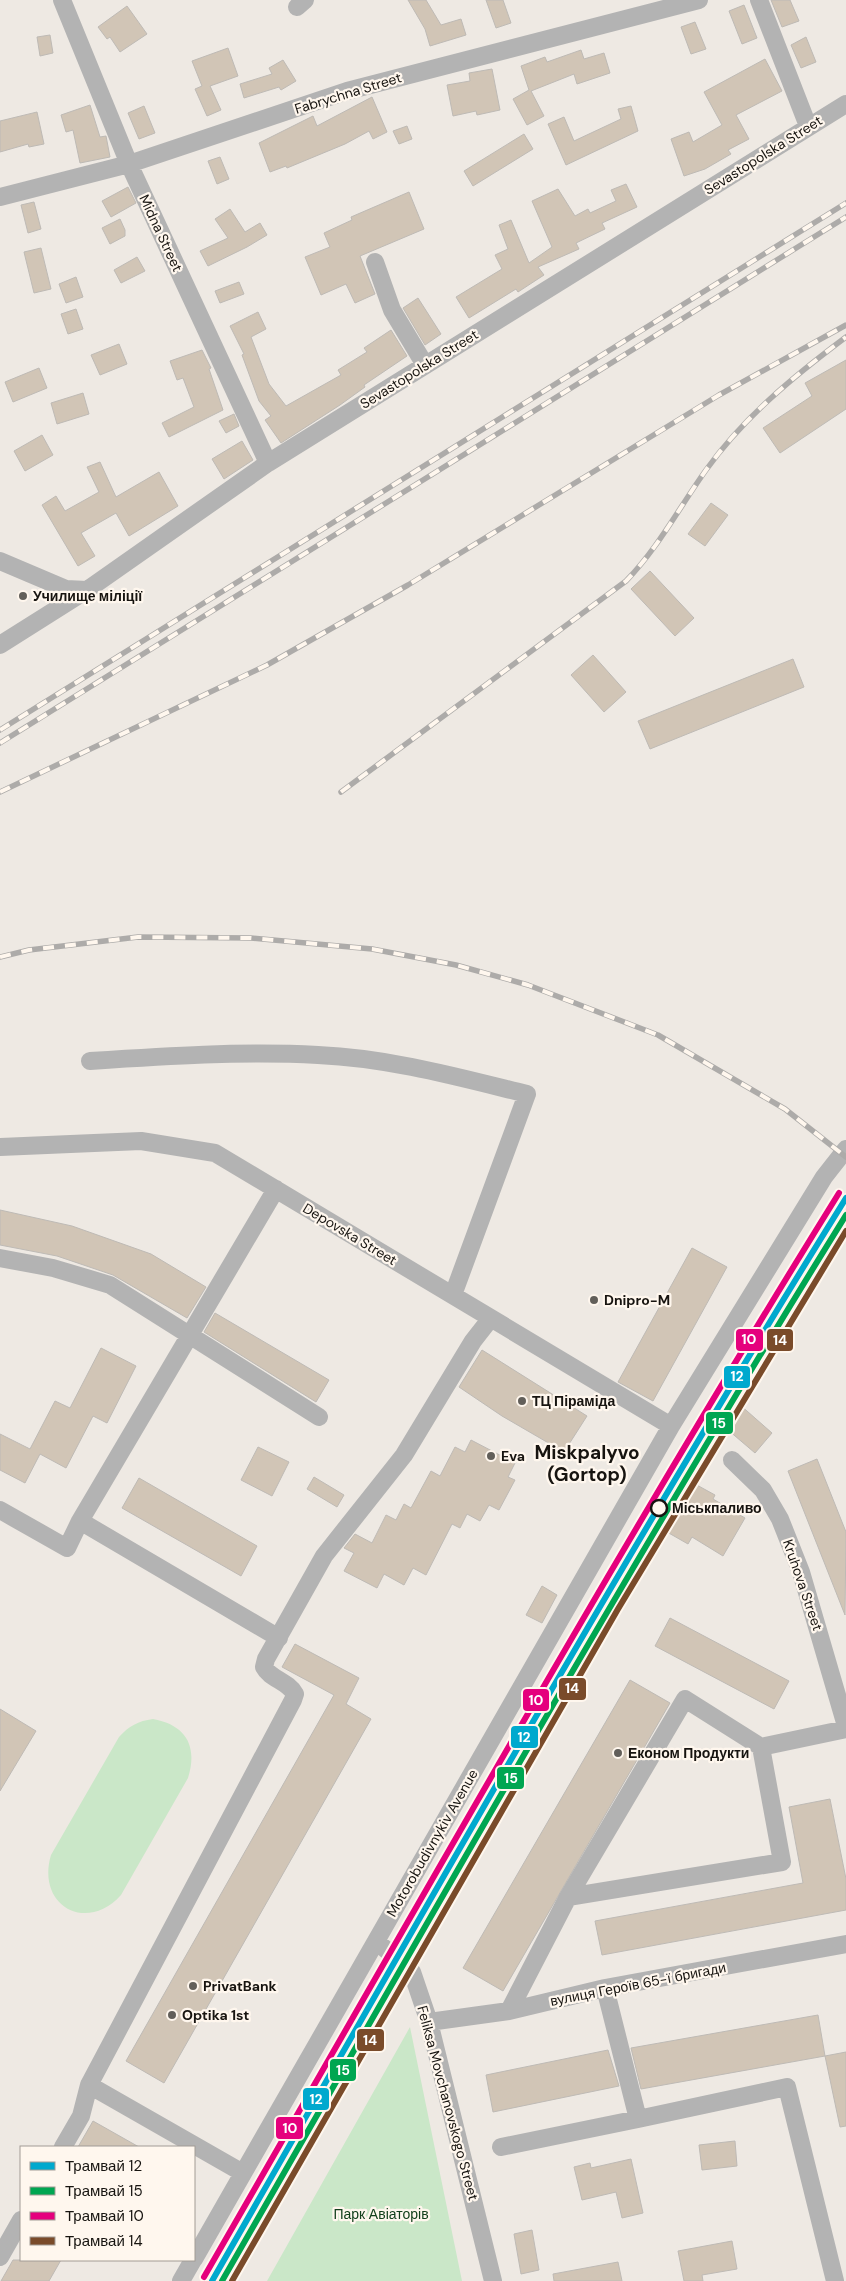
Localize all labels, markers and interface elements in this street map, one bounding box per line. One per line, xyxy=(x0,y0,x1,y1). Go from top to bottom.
street label: Fabrychna Street xyxy=(292,68,404,118)
street label: Sevastopolska Street xyxy=(701,111,825,199)
street label: Midna Street xyxy=(135,192,187,274)
street label: Sevastopolska Street xyxy=(357,325,481,413)
place label: Училище міліції xyxy=(33,587,143,605)
marker: Училище міліції xyxy=(17,590,29,602)
street label: Depovska Street xyxy=(300,1199,400,1269)
place label: Dnipro-M xyxy=(604,1291,670,1309)
marker: Dnipro-M xyxy=(588,1294,600,1306)
line badge: 10 xyxy=(735,1328,764,1352)
line badge: 14 xyxy=(766,1328,794,1352)
text: 10 xyxy=(742,1330,757,1348)
text: 14 xyxy=(773,1331,787,1349)
line badge: 12 xyxy=(723,1365,751,1389)
text: 12 xyxy=(730,1367,744,1385)
place label: ТЦ Піраміда xyxy=(532,1392,615,1410)
marker: ТЦ Піраміда xyxy=(516,1395,528,1407)
line badge: 15 xyxy=(705,1411,734,1435)
text: 15 xyxy=(712,1414,726,1432)
district label: Miskpalyvo (Gortop) xyxy=(534,1440,640,1487)
place label: Eva xyxy=(501,1447,525,1465)
marker: Eva xyxy=(485,1450,497,1462)
marker: Міськпаливо xyxy=(650,1499,668,1517)
place label: Міськпаливо xyxy=(672,1499,762,1517)
street label: Kruhova Street xyxy=(779,1537,827,1633)
line badge: 14 xyxy=(558,1677,587,1701)
text: 14 xyxy=(565,1679,579,1697)
line badge: 10 xyxy=(522,1688,550,1712)
text: 10 xyxy=(529,1691,544,1709)
line badge: 12 xyxy=(510,1725,539,1749)
text: 12 xyxy=(517,1728,531,1746)
place label: Економ Продукти xyxy=(628,1744,749,1762)
marker: Економ Продукти xyxy=(612,1747,624,1759)
street label: Motorobudivnykiv Avenue xyxy=(382,1766,482,1920)
line badge: 15 xyxy=(496,1766,525,1790)
text: 15 xyxy=(504,1769,518,1787)
street label: вулиця Героїв 65-ї бригади xyxy=(549,1958,727,2010)
place label: PrivatBank xyxy=(203,1977,277,1995)
marker: PrivatBank xyxy=(187,1980,199,1992)
street label: Feliksa Movchanovskogo Street xyxy=(413,2004,483,2202)
place label: Оptika 1st xyxy=(182,2006,249,2024)
marker: Оptika 1st xyxy=(166,2009,178,2021)
line badge: 14 xyxy=(356,2028,385,2052)
text: 14 xyxy=(363,2031,377,2049)
line badge: 15 xyxy=(329,2058,357,2082)
text: 15 xyxy=(336,2061,350,2079)
line badge: 12 xyxy=(302,2087,330,2111)
text: 12 xyxy=(309,2090,323,2108)
line badge: 10 xyxy=(275,2116,304,2140)
text: 10 xyxy=(283,2119,298,2137)
legend xyxy=(20,2146,195,2261)
text: Трамвай 12 xyxy=(65,2156,142,2176)
text: Трамвай 15 xyxy=(65,2181,143,2201)
park label: Парк Авіаторів xyxy=(333,2205,429,2223)
text: Трамвай 10 xyxy=(65,2206,144,2226)
text: Трамвай 14 xyxy=(65,2231,143,2251)

